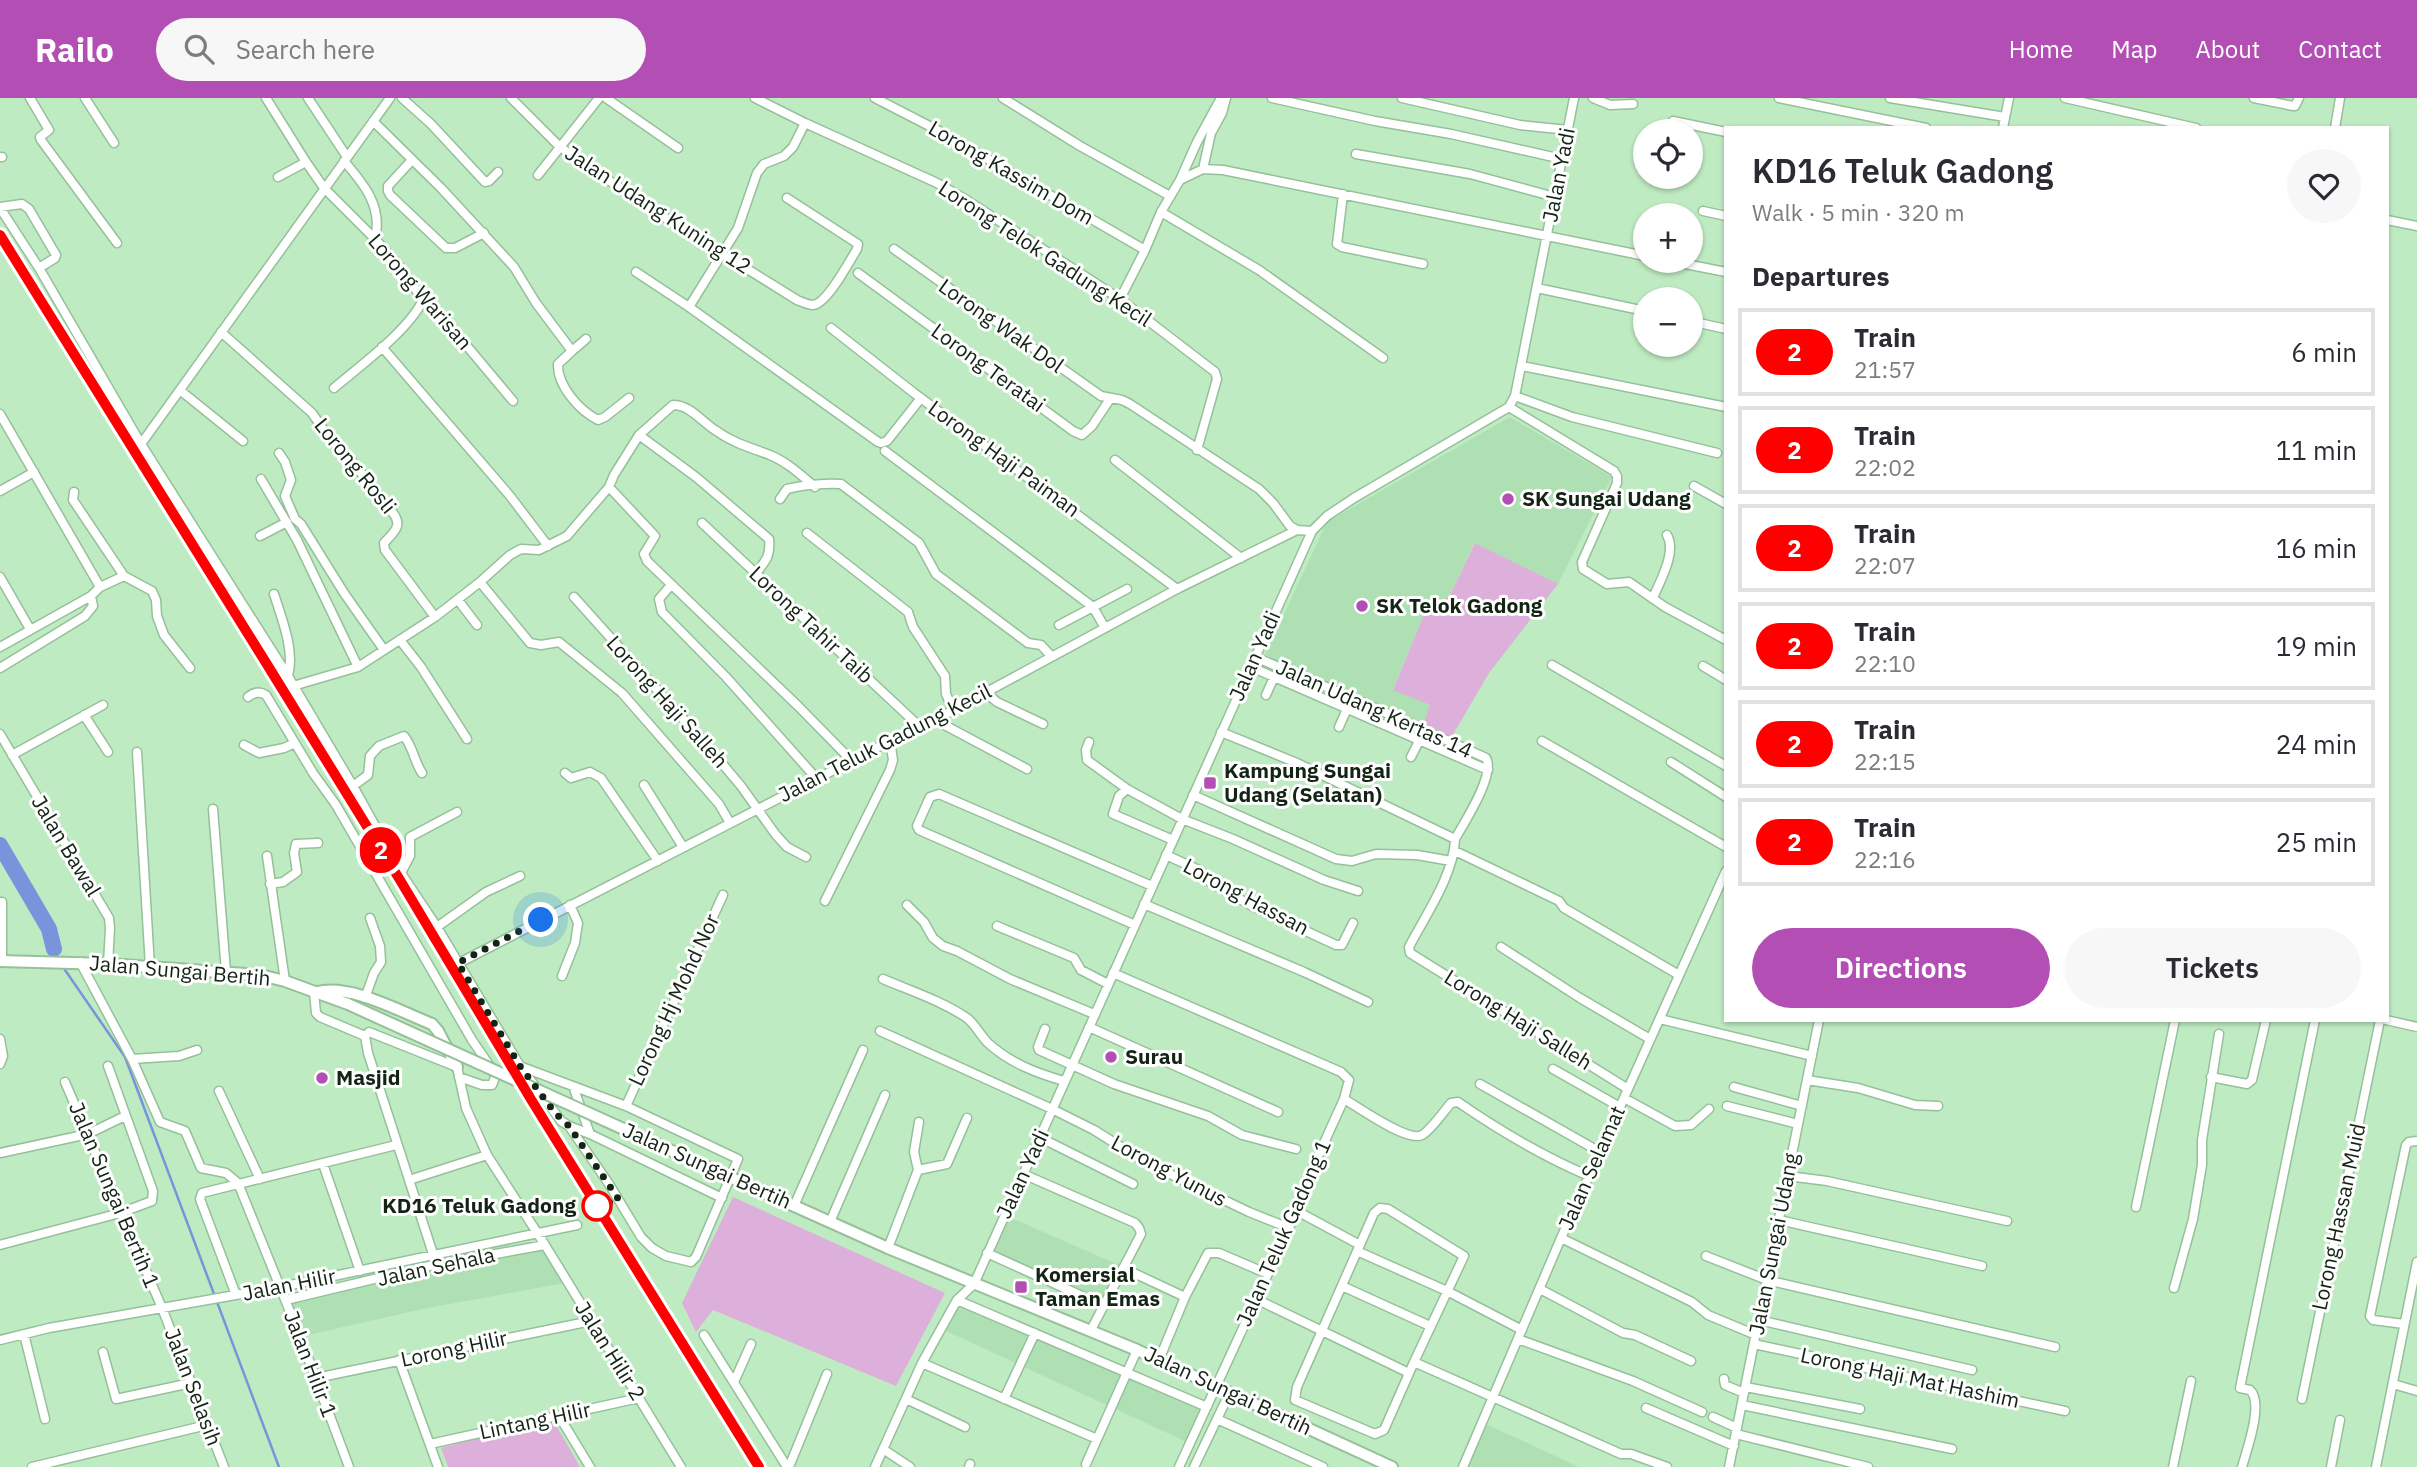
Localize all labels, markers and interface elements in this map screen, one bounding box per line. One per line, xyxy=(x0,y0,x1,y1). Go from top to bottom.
search box xyxy=(156,18,646,81)
text: Railo xyxy=(35,28,114,71)
icon: search xyxy=(180,30,218,68)
text: Search here xyxy=(236,32,375,66)
text: Home xyxy=(2009,33,2073,65)
text: Map xyxy=(2111,33,2157,65)
text: About xyxy=(2195,33,2260,65)
text: Contact xyxy=(2298,33,2382,65)
street label: Lorong Kassim Dom xyxy=(924,113,1099,231)
map controls xyxy=(1633,119,1703,357)
button: locate xyxy=(1633,119,1703,189)
street label: Jalan Yadi xyxy=(1535,125,1581,224)
street label: Jalan Udang Kuning 12 xyxy=(560,138,757,280)
text: KD16 Teluk Gadong xyxy=(1752,149,2053,192)
button: heart xyxy=(2287,149,2361,223)
street label: Lorong Telok Gadung Kecil xyxy=(934,174,1158,333)
text: Walk · 5 min · 320 m xyxy=(1752,197,1965,227)
button: + xyxy=(1633,203,1703,273)
street label: Lorong Warisan xyxy=(362,227,479,355)
text: Departures xyxy=(1752,259,1890,293)
street label: Lorong Wak Dol xyxy=(933,272,1070,379)
button: − xyxy=(1633,287,1703,357)
street label: Lorong Teratai xyxy=(926,316,1051,418)
text: Train xyxy=(1854,320,1916,354)
text: 6 min xyxy=(2291,335,2357,369)
text: 2 xyxy=(1787,336,1802,368)
text: 21:57 xyxy=(1854,354,1916,384)
street label: Lorong Haji Paiman xyxy=(923,394,1086,523)
street label: Lorong Rosli xyxy=(309,412,403,519)
text: Train xyxy=(1854,418,1916,452)
text: 11 min xyxy=(2276,433,2357,467)
text: 2 xyxy=(1787,434,1802,466)
text: 22:02 xyxy=(1854,452,1916,482)
place label: SK Sungai Udang xyxy=(1522,484,1691,512)
marker: SK Sungai Udang xyxy=(1500,491,1516,507)
text: Train xyxy=(1854,516,1916,550)
text: 16 min xyxy=(2276,531,2357,565)
text: 2 xyxy=(1787,532,1802,564)
text: 22:07 xyxy=(1854,550,1916,580)
street label: Lorong Tahir Taib xyxy=(744,559,880,689)
place label: SK Telok Gadong xyxy=(1376,591,1543,619)
marker: SK Telok Gadong xyxy=(1354,598,1370,614)
street label: Jalan Yadi xyxy=(1222,606,1286,705)
text: Train xyxy=(1854,614,1916,648)
street label: Lorong Haji Salleh xyxy=(601,629,735,774)
text: 19 min xyxy=(2276,629,2357,663)
text: 2 xyxy=(1787,630,1802,662)
text: 22:10 xyxy=(1854,648,1916,678)
street label: Jalan Udang Kertas 14 xyxy=(1272,652,1477,764)
street label: Jalan Teluk Gadung Kecil xyxy=(773,676,996,808)
text: Train xyxy=(1854,712,1916,746)
text: 24 min xyxy=(2276,727,2357,761)
text: 2 xyxy=(1787,728,1802,760)
text: 22:15 xyxy=(1854,746,1916,776)
place label: Kampung Sungai Udang (Selatan) xyxy=(1224,756,1391,808)
marker: Kampung Sungai Udang (Selatan) xyxy=(1202,775,1218,791)
street label: Jalan Bawal xyxy=(26,790,108,902)
text: Train xyxy=(1854,810,1916,844)
text: 25 min xyxy=(2276,825,2357,859)
text: 2 xyxy=(1787,826,1802,858)
line badge: 2 xyxy=(358,827,404,873)
text: 2 xyxy=(374,834,388,866)
text: 22:16 xyxy=(1854,844,1916,874)
street label: Lorong Hassan xyxy=(1179,851,1314,941)
your location xyxy=(523,902,558,937)
street label: Lorong Hj Mohd Nor xyxy=(621,909,725,1090)
button: Directions xyxy=(1752,928,2050,1008)
button: Tickets xyxy=(2064,928,2361,1008)
street label: Jalan Sungai Bertih xyxy=(88,948,272,992)
street label: Lorong Haji Salleh xyxy=(1439,962,1598,1076)
place label: Surau xyxy=(1125,1042,1183,1070)
marker: Surau xyxy=(1103,1049,1119,1065)
place label: Masjid xyxy=(336,1063,401,1091)
marker: Masjid xyxy=(314,1070,330,1086)
street label: Jalan Sungai Bertih 1 xyxy=(63,1097,167,1292)
street label: Jalan Selamat xyxy=(1551,1101,1631,1234)
street label: Jalan Sungai Bertih xyxy=(619,1115,796,1215)
street label: Lorong Hassan Muid xyxy=(2305,1121,2372,1313)
street label: Jalan Yadi xyxy=(989,1124,1055,1223)
street label: Lorong Yunus xyxy=(1107,1128,1232,1212)
street label: Jalan Teluk Gadong 1 xyxy=(1229,1135,1337,1331)
street label: Jalan Sungai Udang xyxy=(1742,1150,1804,1337)
place label: KD16 Teluk Gadong xyxy=(382,1191,576,1219)
marker: KD16 Teluk Gadong xyxy=(582,1191,612,1221)
street label: Jalan Sehala xyxy=(374,1240,497,1292)
place label: Komersial Taman Emas xyxy=(1035,1260,1160,1312)
street label: Jalan Hilir xyxy=(240,1261,338,1307)
marker: Komersial Taman Emas xyxy=(1013,1279,1029,1295)
street label: Jalan Hilir 2 xyxy=(569,1296,652,1405)
street label: Jalan Hilir 1 xyxy=(278,1306,344,1421)
street label: Lorong Hilir xyxy=(398,1323,510,1373)
street label: Jalan Selasih xyxy=(159,1324,229,1449)
street label: Jalan Sungai Bertih xyxy=(1140,1339,1317,1441)
street label: Lorong Haji Mat Hashim xyxy=(1798,1340,2022,1414)
street label: Lintang Hilir xyxy=(477,1395,593,1445)

